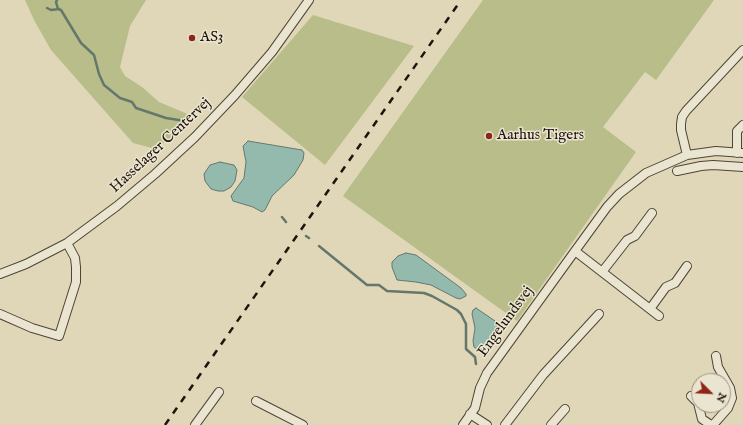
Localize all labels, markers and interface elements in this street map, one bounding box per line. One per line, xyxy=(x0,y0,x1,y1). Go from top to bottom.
place label: AS3 xyxy=(200,29,223,47)
marker: AS3 xyxy=(187,33,197,43)
street label: Hasselager Centervej xyxy=(107,95,215,197)
place label: Aarhus Tigers xyxy=(497,127,584,145)
marker: Aarhus Tigers xyxy=(484,131,494,141)
street label: Engelundsvej xyxy=(474,283,538,361)
north arrow xyxy=(691,373,731,413)
text: N xyxy=(713,390,729,405)

